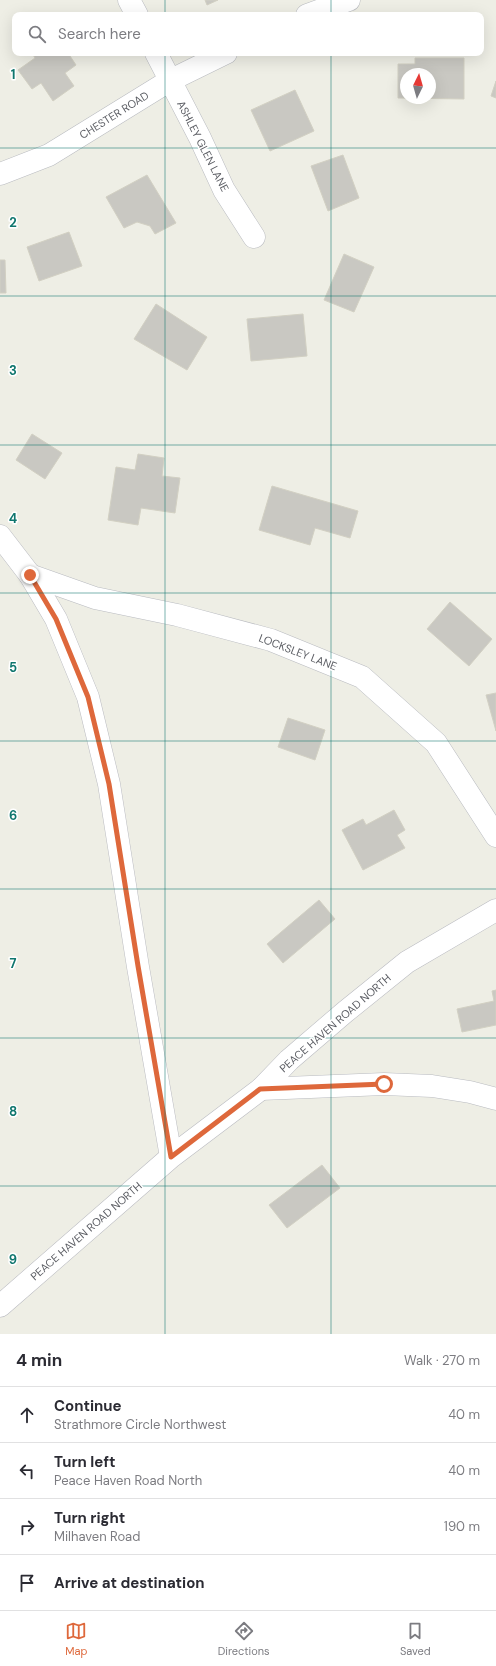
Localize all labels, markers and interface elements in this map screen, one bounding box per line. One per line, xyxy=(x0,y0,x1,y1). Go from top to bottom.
search box xyxy=(12,12,484,56)
icon: search xyxy=(26,23,48,45)
text: Search here xyxy=(58,24,141,44)
text: 1 xyxy=(11,66,15,83)
north arrow xyxy=(400,68,436,104)
street label: CHESTER ROAD xyxy=(77,88,152,142)
street label: ASHLEY GLEN LANE xyxy=(174,98,232,194)
text: 2 xyxy=(9,214,17,231)
text: 3 xyxy=(9,362,17,379)
text: 4 xyxy=(9,510,17,527)
route end xyxy=(21,566,39,584)
street label: LOCKSLEY LANE xyxy=(257,631,339,673)
text: 5 xyxy=(9,659,17,676)
text: 6 xyxy=(9,807,17,824)
text: 7 xyxy=(10,955,17,972)
street label: PEACE HAVEN ROAD NORTH xyxy=(276,971,394,1075)
route start xyxy=(375,1075,393,1093)
text: 8 xyxy=(9,1103,17,1120)
street label: PEACE HAVEN ROAD NORTH xyxy=(27,1179,145,1283)
text: 9 xyxy=(9,1251,17,1268)
text: 4 min xyxy=(16,1349,62,1371)
text: Walk · 270 m xyxy=(404,1352,480,1369)
text: Continue xyxy=(54,1396,122,1416)
icon: ahead xyxy=(16,1404,38,1426)
text: 40 m xyxy=(448,1406,480,1423)
text: Strathmore Circle Northwest xyxy=(54,1416,226,1433)
text: Turn left xyxy=(54,1452,115,1472)
icon: left xyxy=(16,1460,38,1482)
text: 40 m xyxy=(448,1462,480,1479)
text: Peace Haven Road North xyxy=(54,1472,202,1489)
text: Turn right xyxy=(54,1508,125,1528)
icon: right xyxy=(16,1516,38,1538)
text: 190 m xyxy=(444,1518,480,1535)
text: Milhaven Road xyxy=(54,1528,140,1545)
icon: arrive xyxy=(16,1572,38,1594)
text: Arrive at destination xyxy=(54,1573,205,1593)
tab: Map xyxy=(65,1620,87,1658)
tab: Directions xyxy=(218,1620,270,1658)
tab: Saved xyxy=(400,1620,431,1658)

